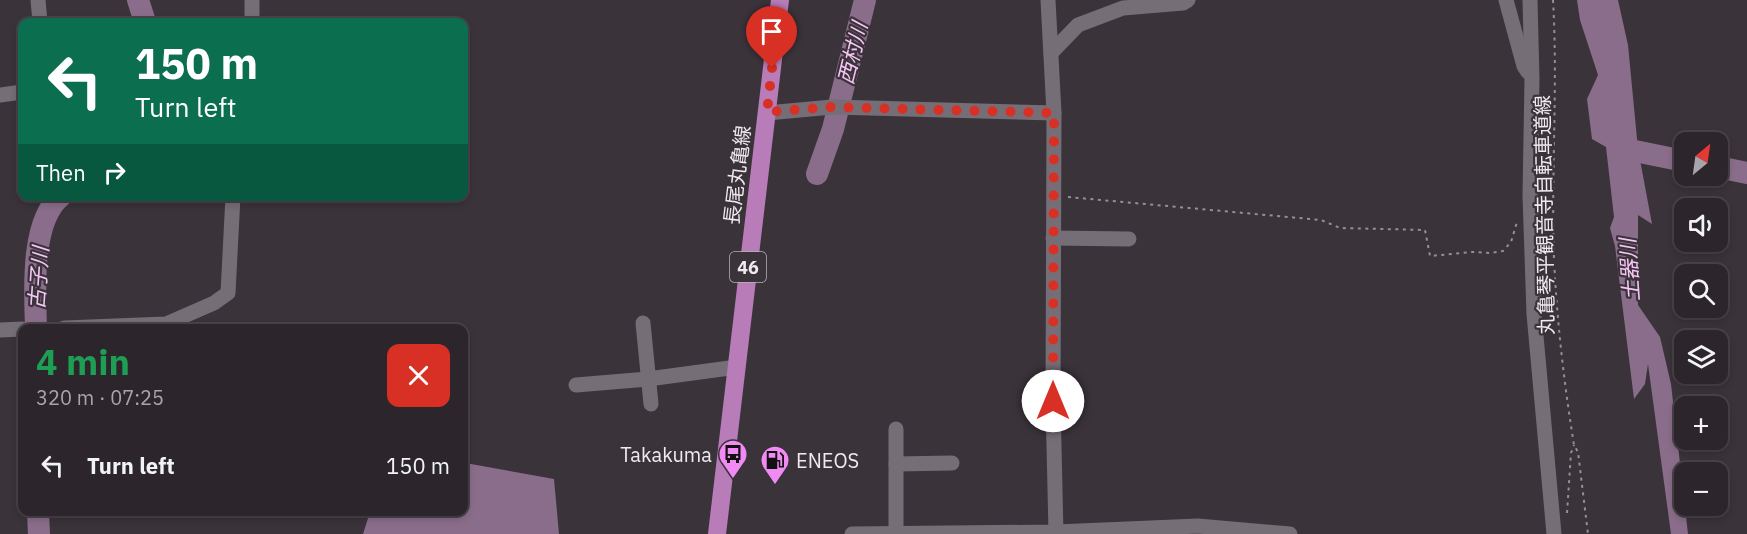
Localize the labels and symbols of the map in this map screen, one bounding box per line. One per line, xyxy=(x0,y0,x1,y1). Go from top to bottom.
pin xyxy=(746,6,797,68)
water label: 西村川 xyxy=(831,17,874,87)
street label: 丸亀琴平観音寺自転車道線 xyxy=(1528,95,1560,335)
street label: 長尾丸亀線 xyxy=(718,124,756,226)
north arrow xyxy=(1674,132,1728,186)
water label: 土器川 xyxy=(1613,236,1645,302)
water label: 古子川 xyxy=(22,244,54,310)
road number: 46 xyxy=(730,252,766,282)
position arrow xyxy=(1021,369,1085,433)
bus stop icon: Takakuma xyxy=(717,438,749,480)
place label: Takakuma xyxy=(620,441,712,468)
fuel station icon: ENEOS xyxy=(759,444,791,486)
place label: ENEOS xyxy=(796,447,859,474)

